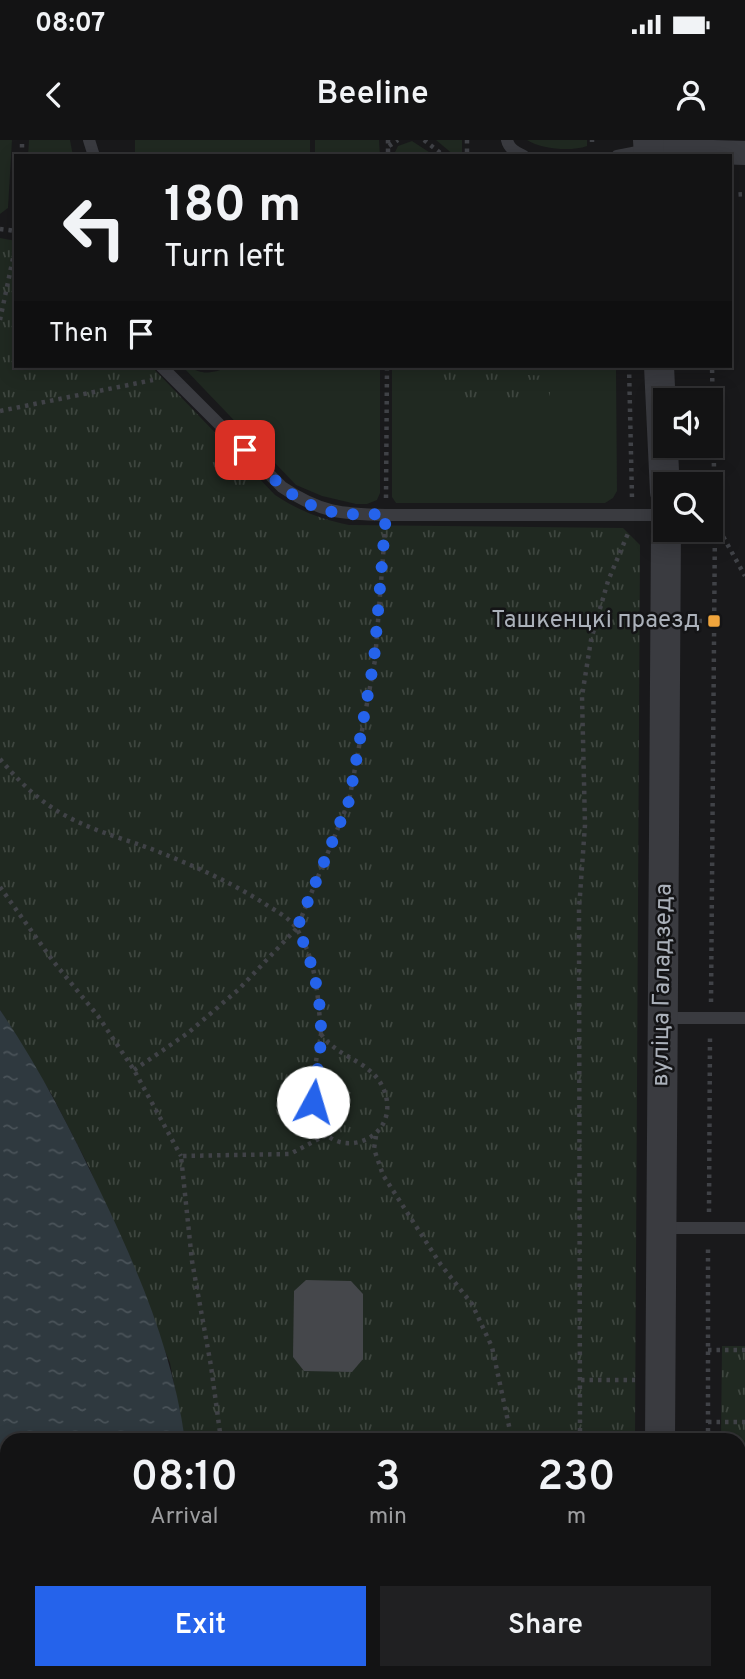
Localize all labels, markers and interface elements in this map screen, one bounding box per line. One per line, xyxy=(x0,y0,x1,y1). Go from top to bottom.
text: 08:07 xyxy=(35,8,105,41)
text: Beeline xyxy=(316,75,429,115)
icon: back xyxy=(35,76,73,114)
icon: person xyxy=(672,76,710,114)
text: 180 m xyxy=(164,177,301,239)
icon: left xyxy=(49,182,140,273)
text: Turn left xyxy=(164,238,285,278)
icon: arrive xyxy=(122,315,160,353)
text: Then xyxy=(49,318,108,351)
map controls xyxy=(653,388,723,542)
button: sound xyxy=(653,388,723,458)
pin xyxy=(215,420,275,480)
icon: arrive xyxy=(226,431,264,469)
button: search xyxy=(653,472,723,542)
place label: Ташкенцкі праезд xyxy=(491,606,700,636)
marker: Ташкенцкі праезд xyxy=(706,613,722,629)
street label: вуліца Галадзеда xyxy=(646,883,680,1087)
position arrow xyxy=(276,1065,350,1139)
text: 08:10 xyxy=(131,1452,238,1505)
text: 3 xyxy=(375,1452,400,1505)
text: 230 xyxy=(538,1452,615,1505)
text: Arrival xyxy=(150,1503,219,1532)
text: min xyxy=(369,1503,407,1532)
text: m xyxy=(567,1503,586,1532)
button: Exit xyxy=(35,1586,366,1666)
button: Share xyxy=(380,1586,711,1666)

